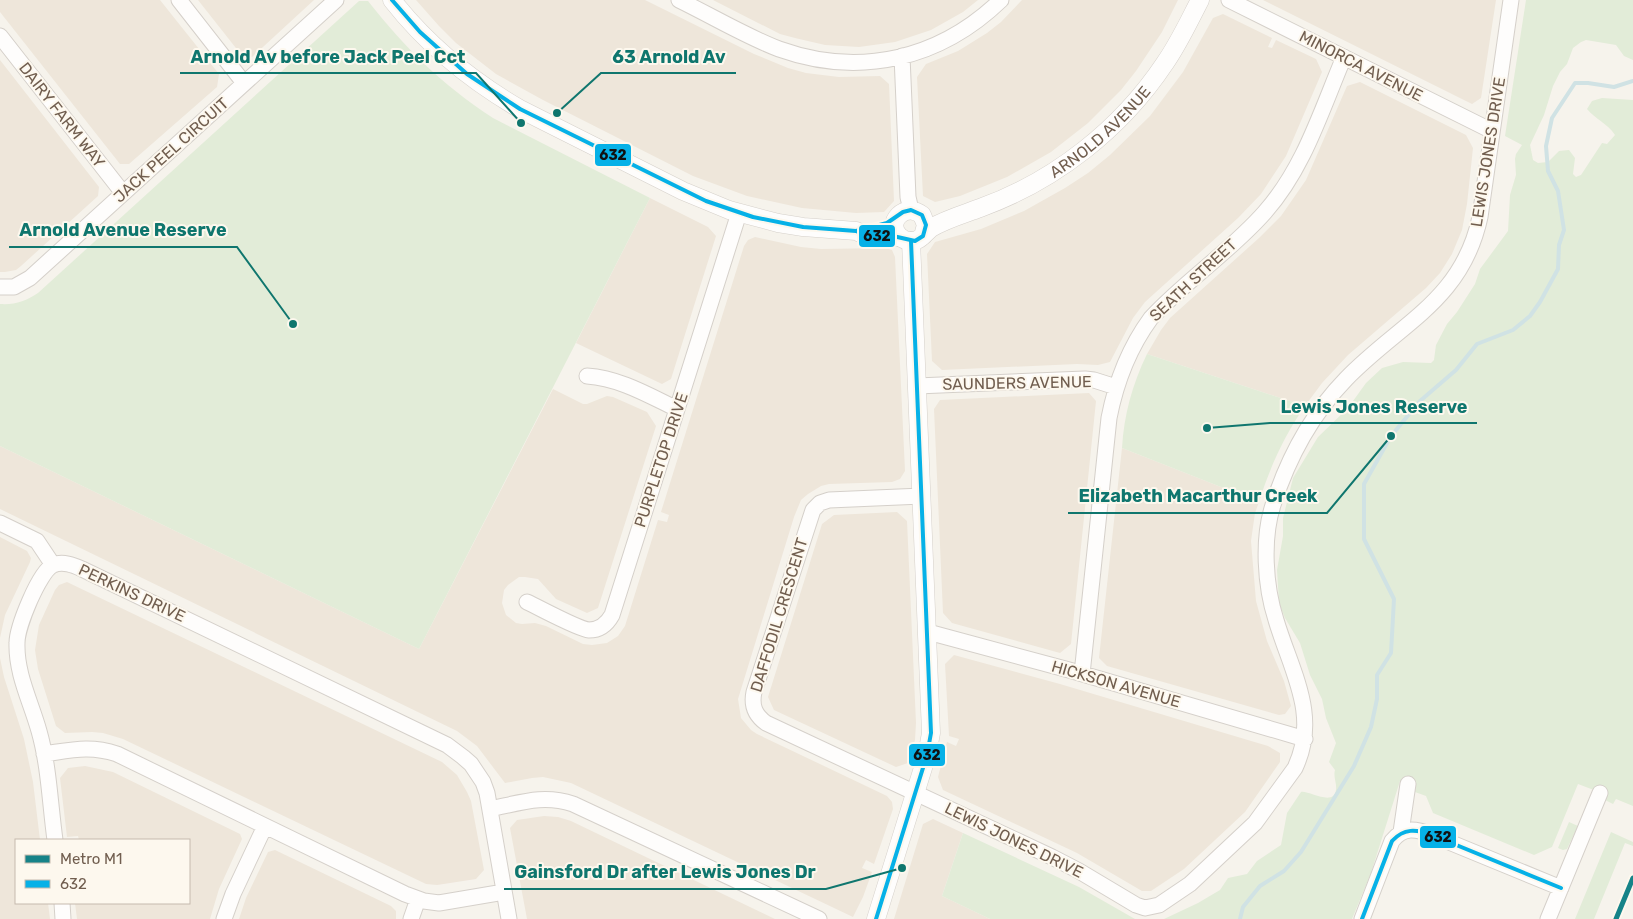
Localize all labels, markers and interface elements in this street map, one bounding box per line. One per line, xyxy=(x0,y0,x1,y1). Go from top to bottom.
street label: MINORCA AVENUE xyxy=(1296,27,1426,105)
callout: Arnold Av before Jack Peel Cct xyxy=(180,40,476,73)
callout: 63 Arnold Av xyxy=(601,40,736,73)
text: Arnold Av before Jack Peel Cct xyxy=(191,46,465,68)
text: 63 Arnold Av xyxy=(612,46,726,68)
street label: DAIRY FARM WAY xyxy=(15,59,109,171)
street label: LEWIS JONES DRIVE xyxy=(1467,76,1509,228)
street label: ARNOLD AVENUE xyxy=(1046,82,1154,181)
street label: JACK PEEL CIRCUIT xyxy=(110,94,232,206)
line badge: 632 xyxy=(594,143,632,167)
text: 632 xyxy=(599,147,627,164)
callout: Arnold Avenue Reserve xyxy=(9,214,237,247)
text: Arnold Avenue Reserve xyxy=(19,219,227,241)
line badge: 632 xyxy=(858,224,896,248)
text: 632 xyxy=(863,228,891,245)
street label: SEATH STREET xyxy=(1146,235,1240,325)
street label: SAUNDERS AVENUE xyxy=(942,372,1092,394)
street label: PURPLETOP DRIVE xyxy=(630,390,692,530)
callout: Lewis Jones Reserve xyxy=(1270,390,1477,423)
text: Lewis Jones Reserve xyxy=(1280,396,1468,418)
callout: Elizabeth Macarthur Creek xyxy=(1068,480,1327,513)
text: Elizabeth Macarthur Creek xyxy=(1078,485,1318,507)
street label: DAFFODIL CRESCENT xyxy=(746,536,812,694)
street label: PERKINS DRIVE xyxy=(76,560,188,626)
street label: HICKSON AVENUE xyxy=(1049,656,1183,712)
line badge: 632 xyxy=(908,743,946,767)
text: 632 xyxy=(913,747,941,764)
street label: LEWIS JONES DRIVE xyxy=(942,798,1086,882)
line badge: 632 xyxy=(1419,825,1457,849)
text: 632 xyxy=(1424,829,1452,846)
legend xyxy=(15,839,190,904)
text: Metro M1 xyxy=(60,850,122,868)
callout: Gainsford Dr after Lewis Jones Dr xyxy=(504,856,826,889)
text: Gainsford Dr after Lewis Jones Dr xyxy=(514,861,816,883)
text: 632 xyxy=(60,875,87,893)

